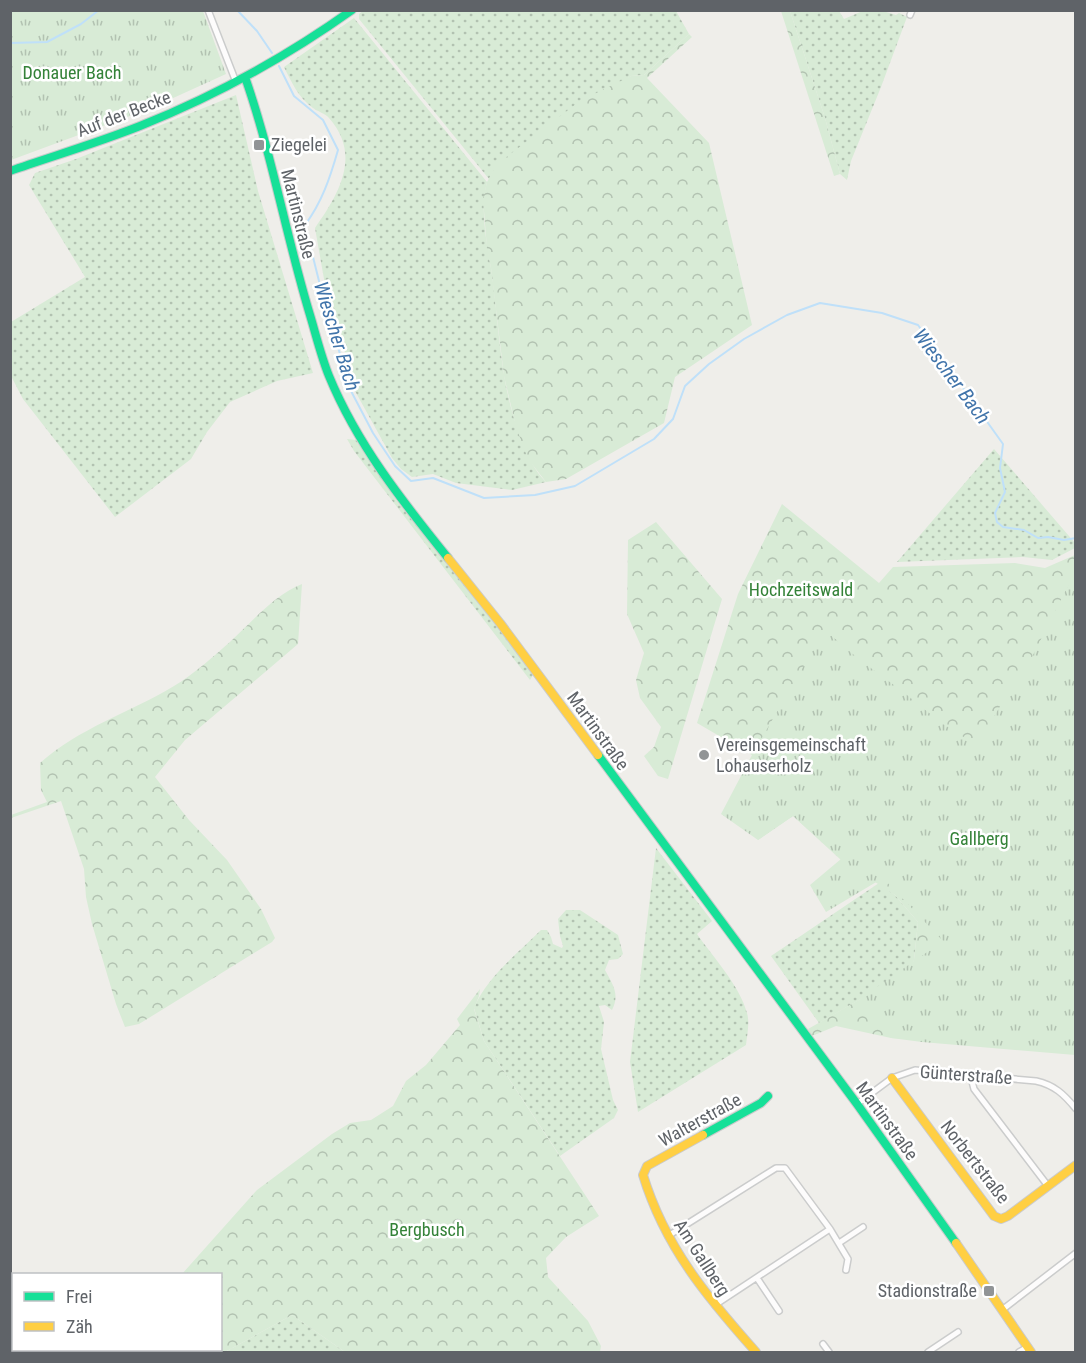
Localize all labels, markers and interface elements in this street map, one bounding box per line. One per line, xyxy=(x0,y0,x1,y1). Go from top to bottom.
park label: Donauer Bach xyxy=(23,62,121,83)
street label: Auf der Becke xyxy=(74,86,174,141)
place label: Ziegelei xyxy=(271,134,327,155)
marker: Ziegelei xyxy=(252,138,266,152)
street label: Martinstraße xyxy=(277,167,320,261)
water label: Wiescher Bach xyxy=(309,278,365,394)
water label: Wiescher Bach xyxy=(908,324,996,428)
park label: Hochzeitswald xyxy=(749,579,853,600)
street label: Martinstraße xyxy=(563,688,634,774)
place label: Vereinsgemeinschaft Lohauserholz xyxy=(716,734,866,776)
marker: Vereinsgemeinschaft Lohauserholz xyxy=(697,748,711,762)
park label: Gallberg xyxy=(949,828,1009,849)
street label: Günterstraße xyxy=(919,1061,1013,1088)
street label: Martinstraße xyxy=(852,1078,923,1164)
street label: Walterstraße xyxy=(655,1088,744,1151)
street label: Norbertstraße xyxy=(937,1116,1014,1207)
street label: Am Gallberg xyxy=(670,1215,735,1300)
park label: Bergbusch xyxy=(389,1219,465,1240)
legend xyxy=(12,1273,222,1351)
place label: Stadionstraße xyxy=(878,1280,977,1301)
marker: Stadionstraße xyxy=(982,1284,996,1298)
text: Frei xyxy=(66,1286,92,1307)
text: Zäh xyxy=(66,1316,93,1337)

